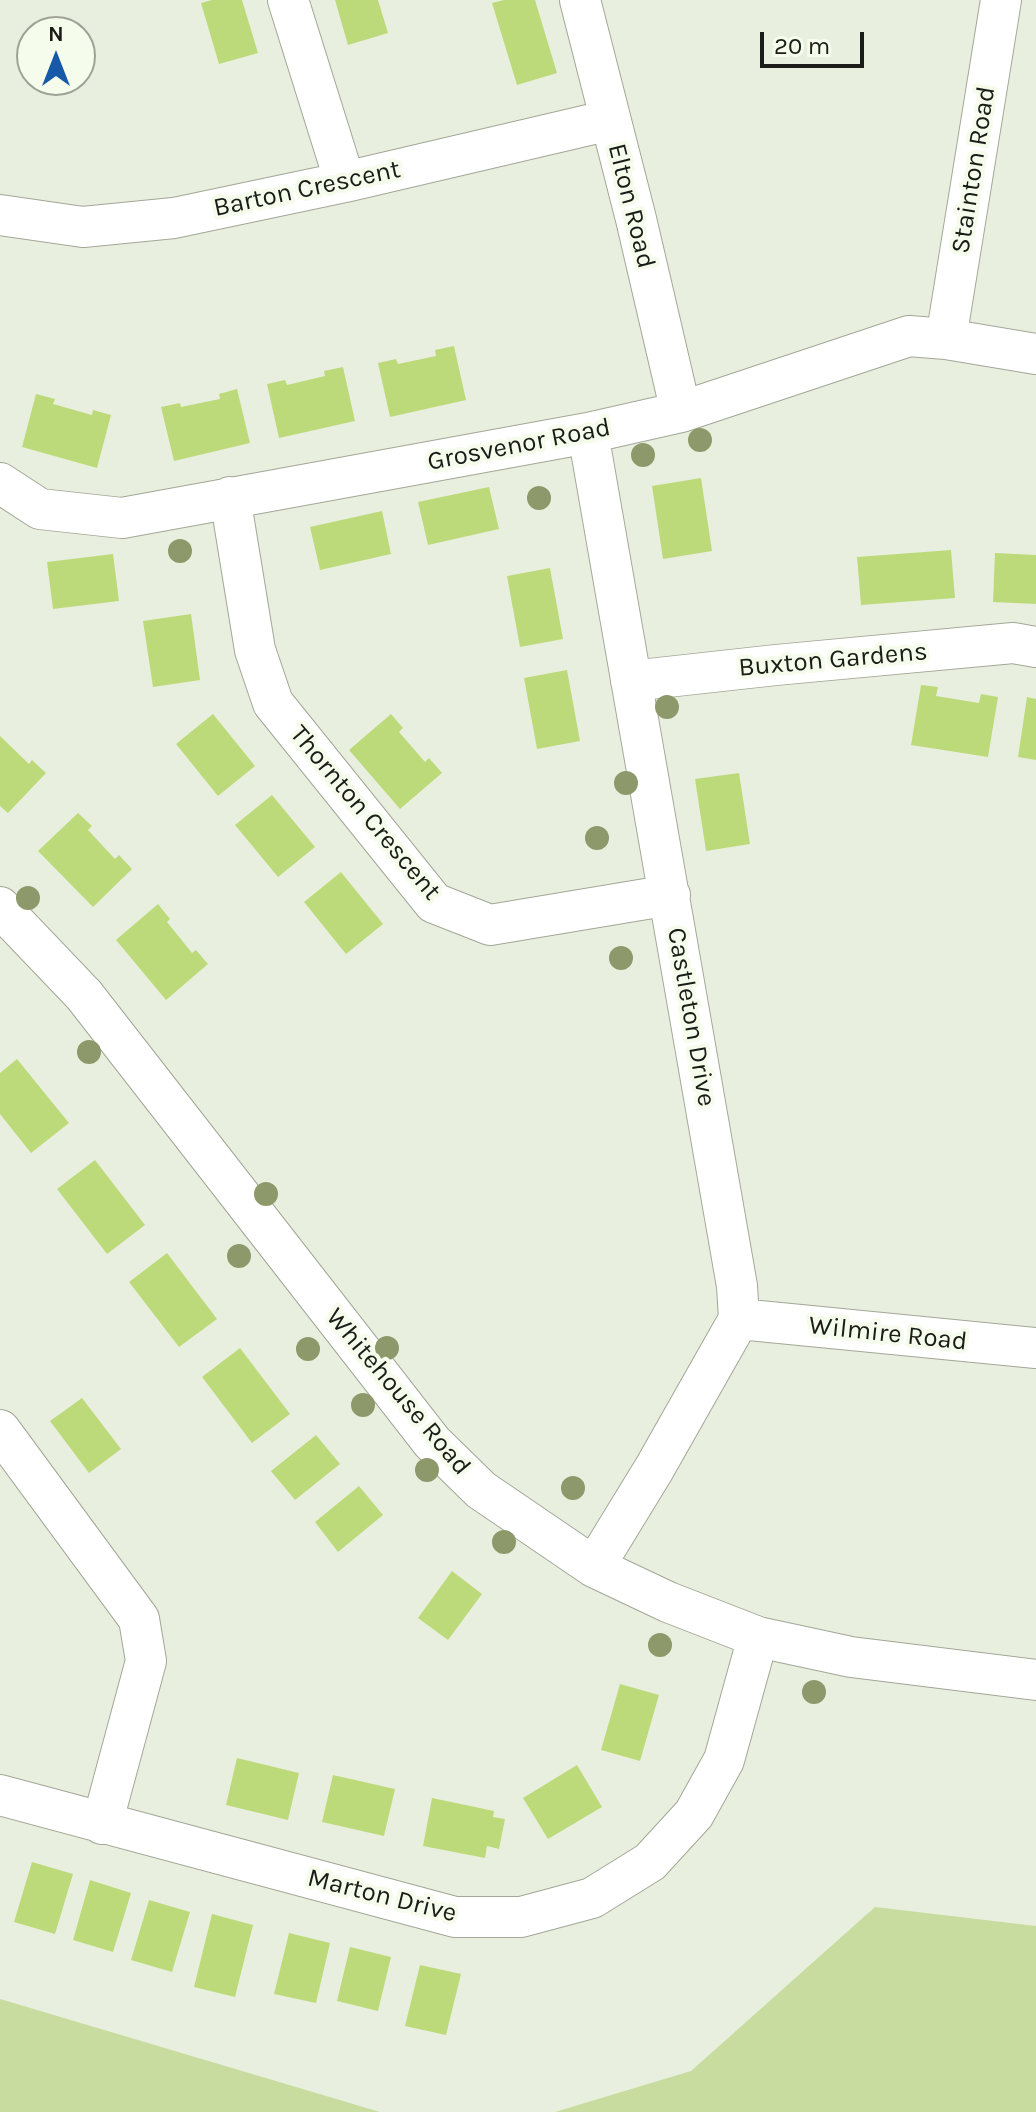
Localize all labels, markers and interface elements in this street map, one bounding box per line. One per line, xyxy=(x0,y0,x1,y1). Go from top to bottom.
north arrow xyxy=(16,16,96,96)
scale bar xyxy=(764,16,868,66)
text: N xyxy=(48,21,64,47)
text: 20 m xyxy=(774,32,830,60)
street label: Stainton Road xyxy=(945,84,1003,256)
street label: Elton Road xyxy=(600,140,662,272)
street label: Barton Crescent xyxy=(211,154,403,224)
street label: Grosvenor Road xyxy=(425,412,613,478)
street label: Buxton Gardens xyxy=(737,636,929,684)
street label: Thornton Crescent xyxy=(283,719,447,907)
street label: Castleton Drive xyxy=(660,925,722,1109)
street label: Whitehouse Road xyxy=(319,1302,477,1482)
street label: Wilmire Road xyxy=(807,1310,969,1358)
street label: Marton Drive xyxy=(304,1862,460,1930)

